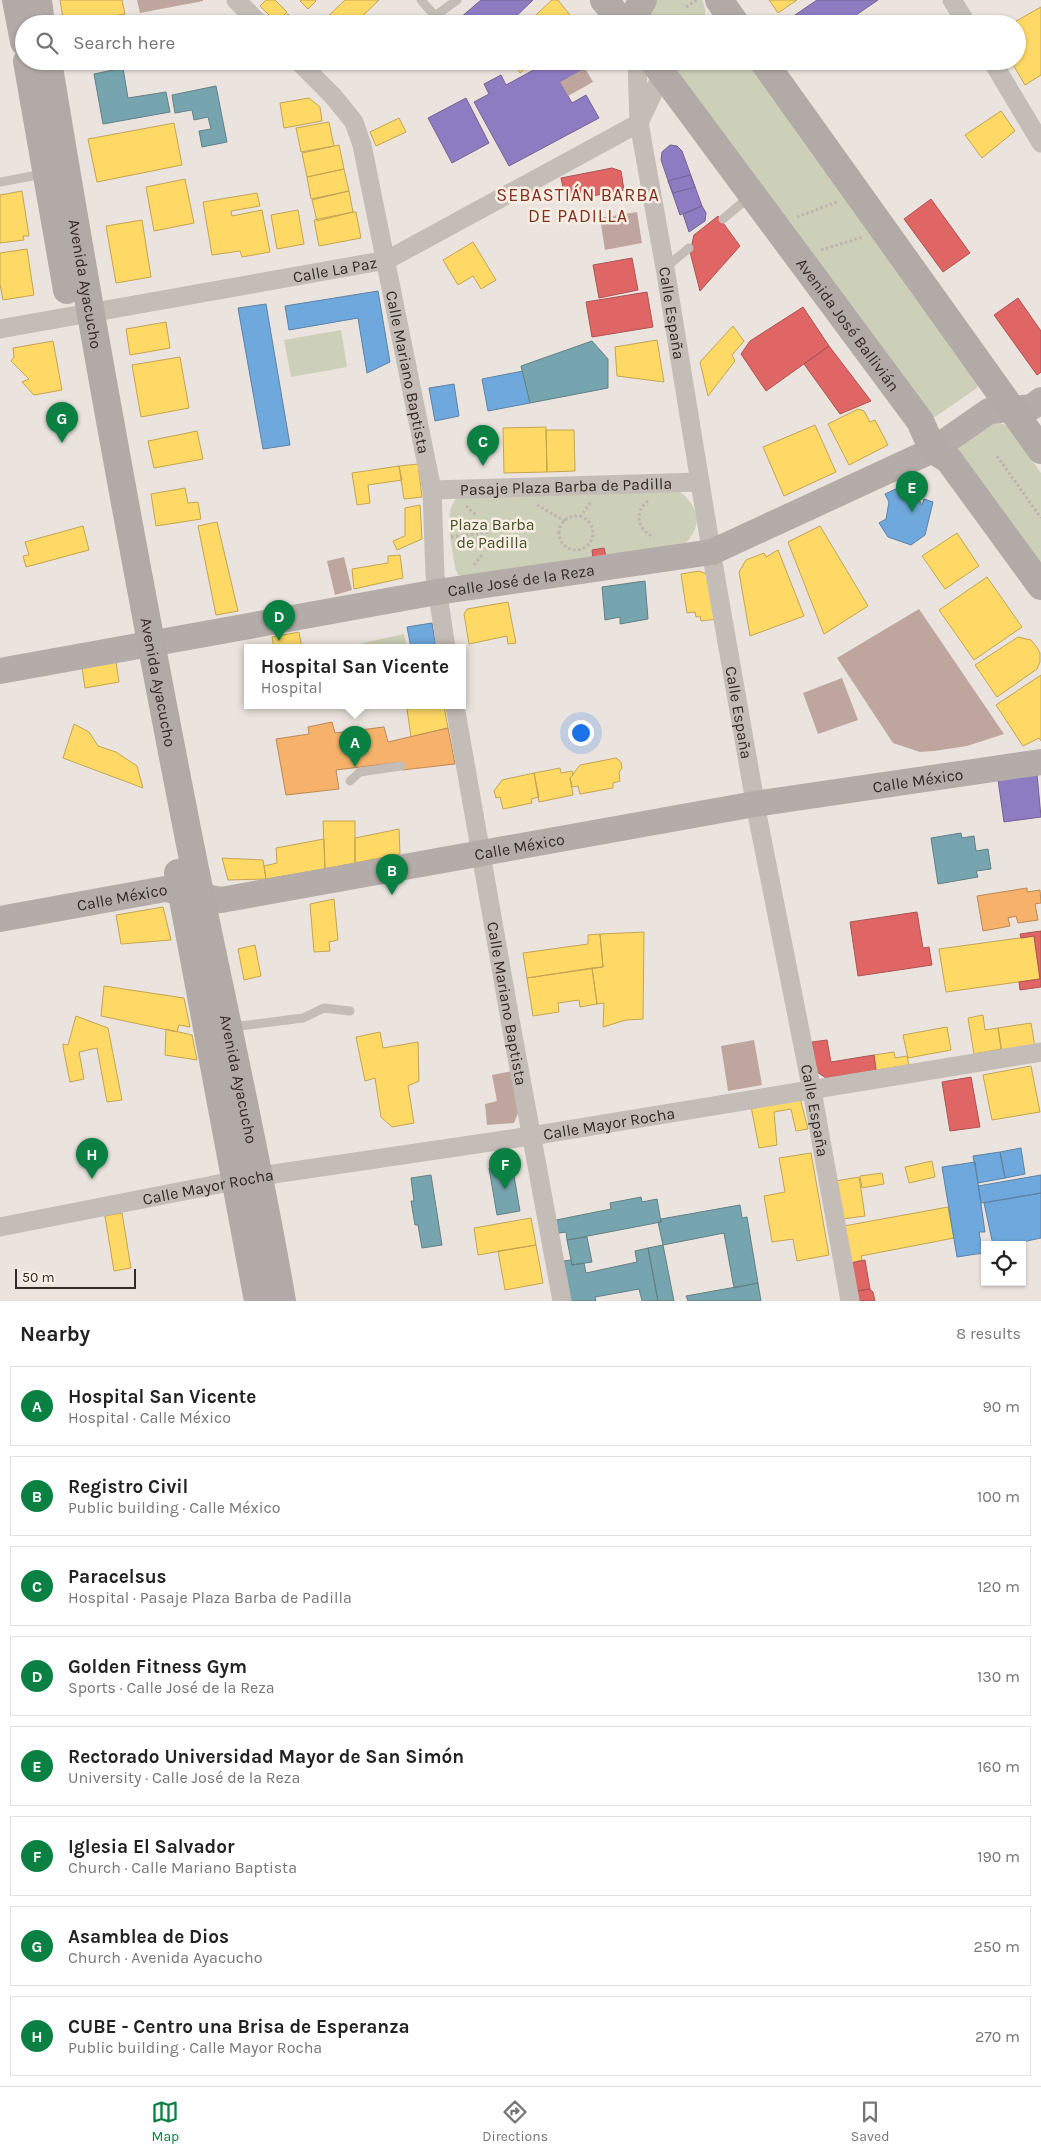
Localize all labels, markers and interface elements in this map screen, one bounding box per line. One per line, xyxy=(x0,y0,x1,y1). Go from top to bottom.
search box xyxy=(15,15,1026,70)
icon: search xyxy=(33,29,61,57)
text: Search here xyxy=(73,32,175,54)
district label: SEBASTIÁN BARBA DE PADILLA xyxy=(496,183,660,227)
street label: Avenida Ayacucho xyxy=(65,218,106,350)
street label: Calle La Paz xyxy=(291,253,378,287)
street label: Avenida José Ballivián xyxy=(792,254,904,395)
street label: Calle España xyxy=(655,265,689,361)
street label: Calle Mariano Baptista xyxy=(382,289,433,455)
pin: G xyxy=(46,402,78,443)
pin: C xyxy=(467,425,499,466)
pin: E xyxy=(896,471,928,512)
street label: Pasaje Plaza Barba de Padilla xyxy=(460,474,672,499)
park label: Plaza Barba de Padilla xyxy=(449,515,535,552)
street label: Calle José de la Reza xyxy=(446,560,596,600)
pin: D xyxy=(263,600,295,641)
street label: Avenida Ayacucho xyxy=(137,616,180,749)
popup xyxy=(244,644,466,709)
text: Hospital San Vicente xyxy=(261,656,449,678)
street label: Calle España xyxy=(721,665,756,760)
text: Hospital xyxy=(261,678,322,697)
your location xyxy=(568,720,594,746)
pin: A xyxy=(339,726,371,767)
street label: Calle México xyxy=(871,765,965,797)
street label: Calle México xyxy=(473,829,566,864)
pin: B xyxy=(376,854,408,895)
street label: Calle México xyxy=(75,880,169,915)
street label: Calle Mariano Baptista xyxy=(483,920,531,1087)
street label: Avenida Ayacucho xyxy=(216,1013,261,1145)
street label: Calle España xyxy=(797,1062,833,1158)
street label: Calle Mayor Rocha xyxy=(542,1103,676,1144)
pin: H xyxy=(76,1138,108,1179)
pin: F xyxy=(489,1148,521,1189)
street label: Calle Mayor Rocha xyxy=(141,1165,275,1209)
map controls xyxy=(981,1241,1026,1286)
button: locate xyxy=(981,1241,1026,1286)
scale bar xyxy=(15,1266,136,1289)
text: 50 m xyxy=(22,1269,55,1286)
text: Nearby xyxy=(20,1322,90,1346)
text: 8 results xyxy=(956,1324,1021,1343)
text: Hospital San Vicente xyxy=(68,1386,256,1408)
text: A xyxy=(32,1397,42,1416)
text: 90 m xyxy=(982,1397,1020,1416)
text: Hospital · Calle México xyxy=(68,1408,231,1427)
text: Registro Civil xyxy=(68,1476,188,1498)
text: B xyxy=(32,1487,42,1506)
text: 100 m xyxy=(977,1487,1020,1506)
text: Public building · Calle México xyxy=(68,1498,280,1517)
text: Paracelsus xyxy=(68,1566,167,1588)
text: C xyxy=(32,1577,42,1596)
text: 120 m xyxy=(977,1577,1020,1596)
text: Hospital · Pasaje Plaza Barba de Padilla xyxy=(68,1588,352,1607)
text: Golden Fitness Gym xyxy=(68,1656,247,1678)
text: D xyxy=(32,1667,42,1686)
text: 130 m xyxy=(977,1667,1020,1686)
text: Sports · Calle José de la Reza xyxy=(68,1678,275,1697)
text: Rectorado Universidad Mayor de San Simón xyxy=(68,1746,464,1768)
text: E xyxy=(32,1757,42,1776)
text: 160 m xyxy=(977,1757,1020,1776)
text: University · Calle José de la Reza xyxy=(68,1768,300,1787)
text: Iglesia El Salvador xyxy=(68,1836,234,1858)
text: F xyxy=(33,1847,41,1866)
text: 190 m xyxy=(977,1847,1020,1866)
text: Church · Calle Mariano Baptista xyxy=(68,1858,297,1877)
text: Asamblea de Dios xyxy=(68,1926,229,1948)
text: G xyxy=(32,1937,42,1956)
text: 250 m xyxy=(973,1937,1020,1956)
text: Church · Avenida Ayacucho xyxy=(68,1948,263,1967)
text: CUBE - Centro una Brisa de Esperanza xyxy=(68,2016,410,2038)
text: H xyxy=(31,2027,43,2046)
text: 270 m xyxy=(975,2027,1020,2046)
text: Public building · Calle Mayor Rocha xyxy=(68,2038,322,2057)
tab: Map xyxy=(151,2098,179,2145)
tab: Directions xyxy=(482,2098,548,2145)
tab: Saved xyxy=(851,2098,890,2145)

